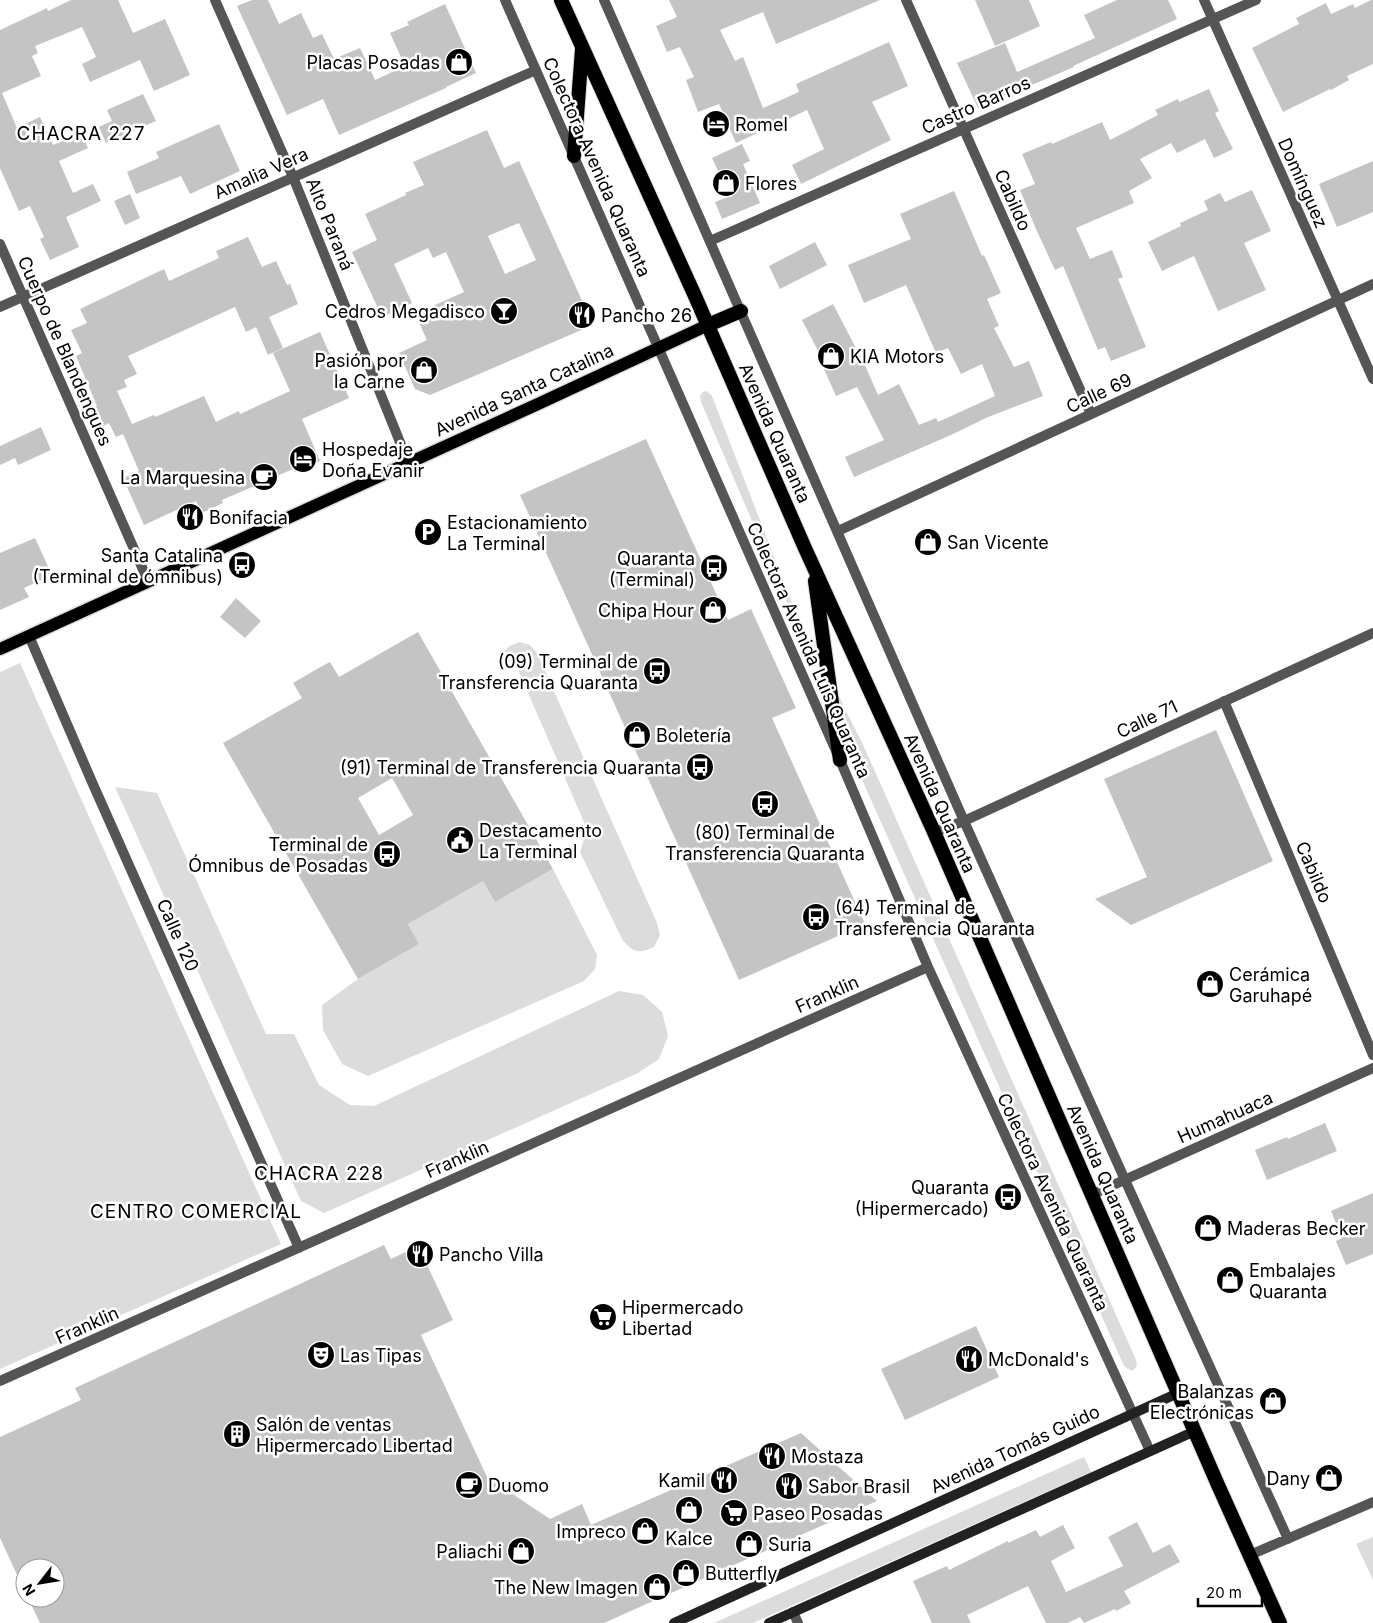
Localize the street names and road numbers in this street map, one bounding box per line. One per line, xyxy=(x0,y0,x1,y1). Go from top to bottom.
street label: Colectora Avenida Quaranta xyxy=(539,54,655,280)
street label: Castro Barros xyxy=(918,72,1034,138)
street label: Domínguez xyxy=(1274,135,1332,231)
street label: Amalia Vera xyxy=(211,143,311,203)
street label: Cabildo xyxy=(990,166,1036,234)
street label: Alto Paraná xyxy=(302,175,358,273)
street label: Cuerpo de Blandengues xyxy=(14,253,116,449)
street label: Avenida Santa Catalina xyxy=(431,339,617,441)
street label: Avenida Quaranta xyxy=(735,360,815,506)
street label: Calle 69 xyxy=(1063,369,1135,417)
street label: Colectora Avenida Luis Quaranta xyxy=(743,519,875,781)
street label: Calle 71 xyxy=(1113,696,1181,742)
street label: Avenida Quaranta xyxy=(900,730,980,876)
street label: Cabildo xyxy=(1292,838,1336,906)
street label: Calle 120 xyxy=(153,895,203,975)
street label: Franklin xyxy=(792,971,862,1017)
street label: Humahuaca xyxy=(1174,1087,1276,1147)
street label: Colectora Avenida Quaranta xyxy=(993,1090,1113,1314)
street label: Avenida Quaranta xyxy=(1063,1101,1143,1247)
street label: Franklin xyxy=(422,1136,492,1182)
street label: Franklin xyxy=(52,1302,122,1348)
street label: Avenida Tomás Guido xyxy=(927,1401,1103,1497)

